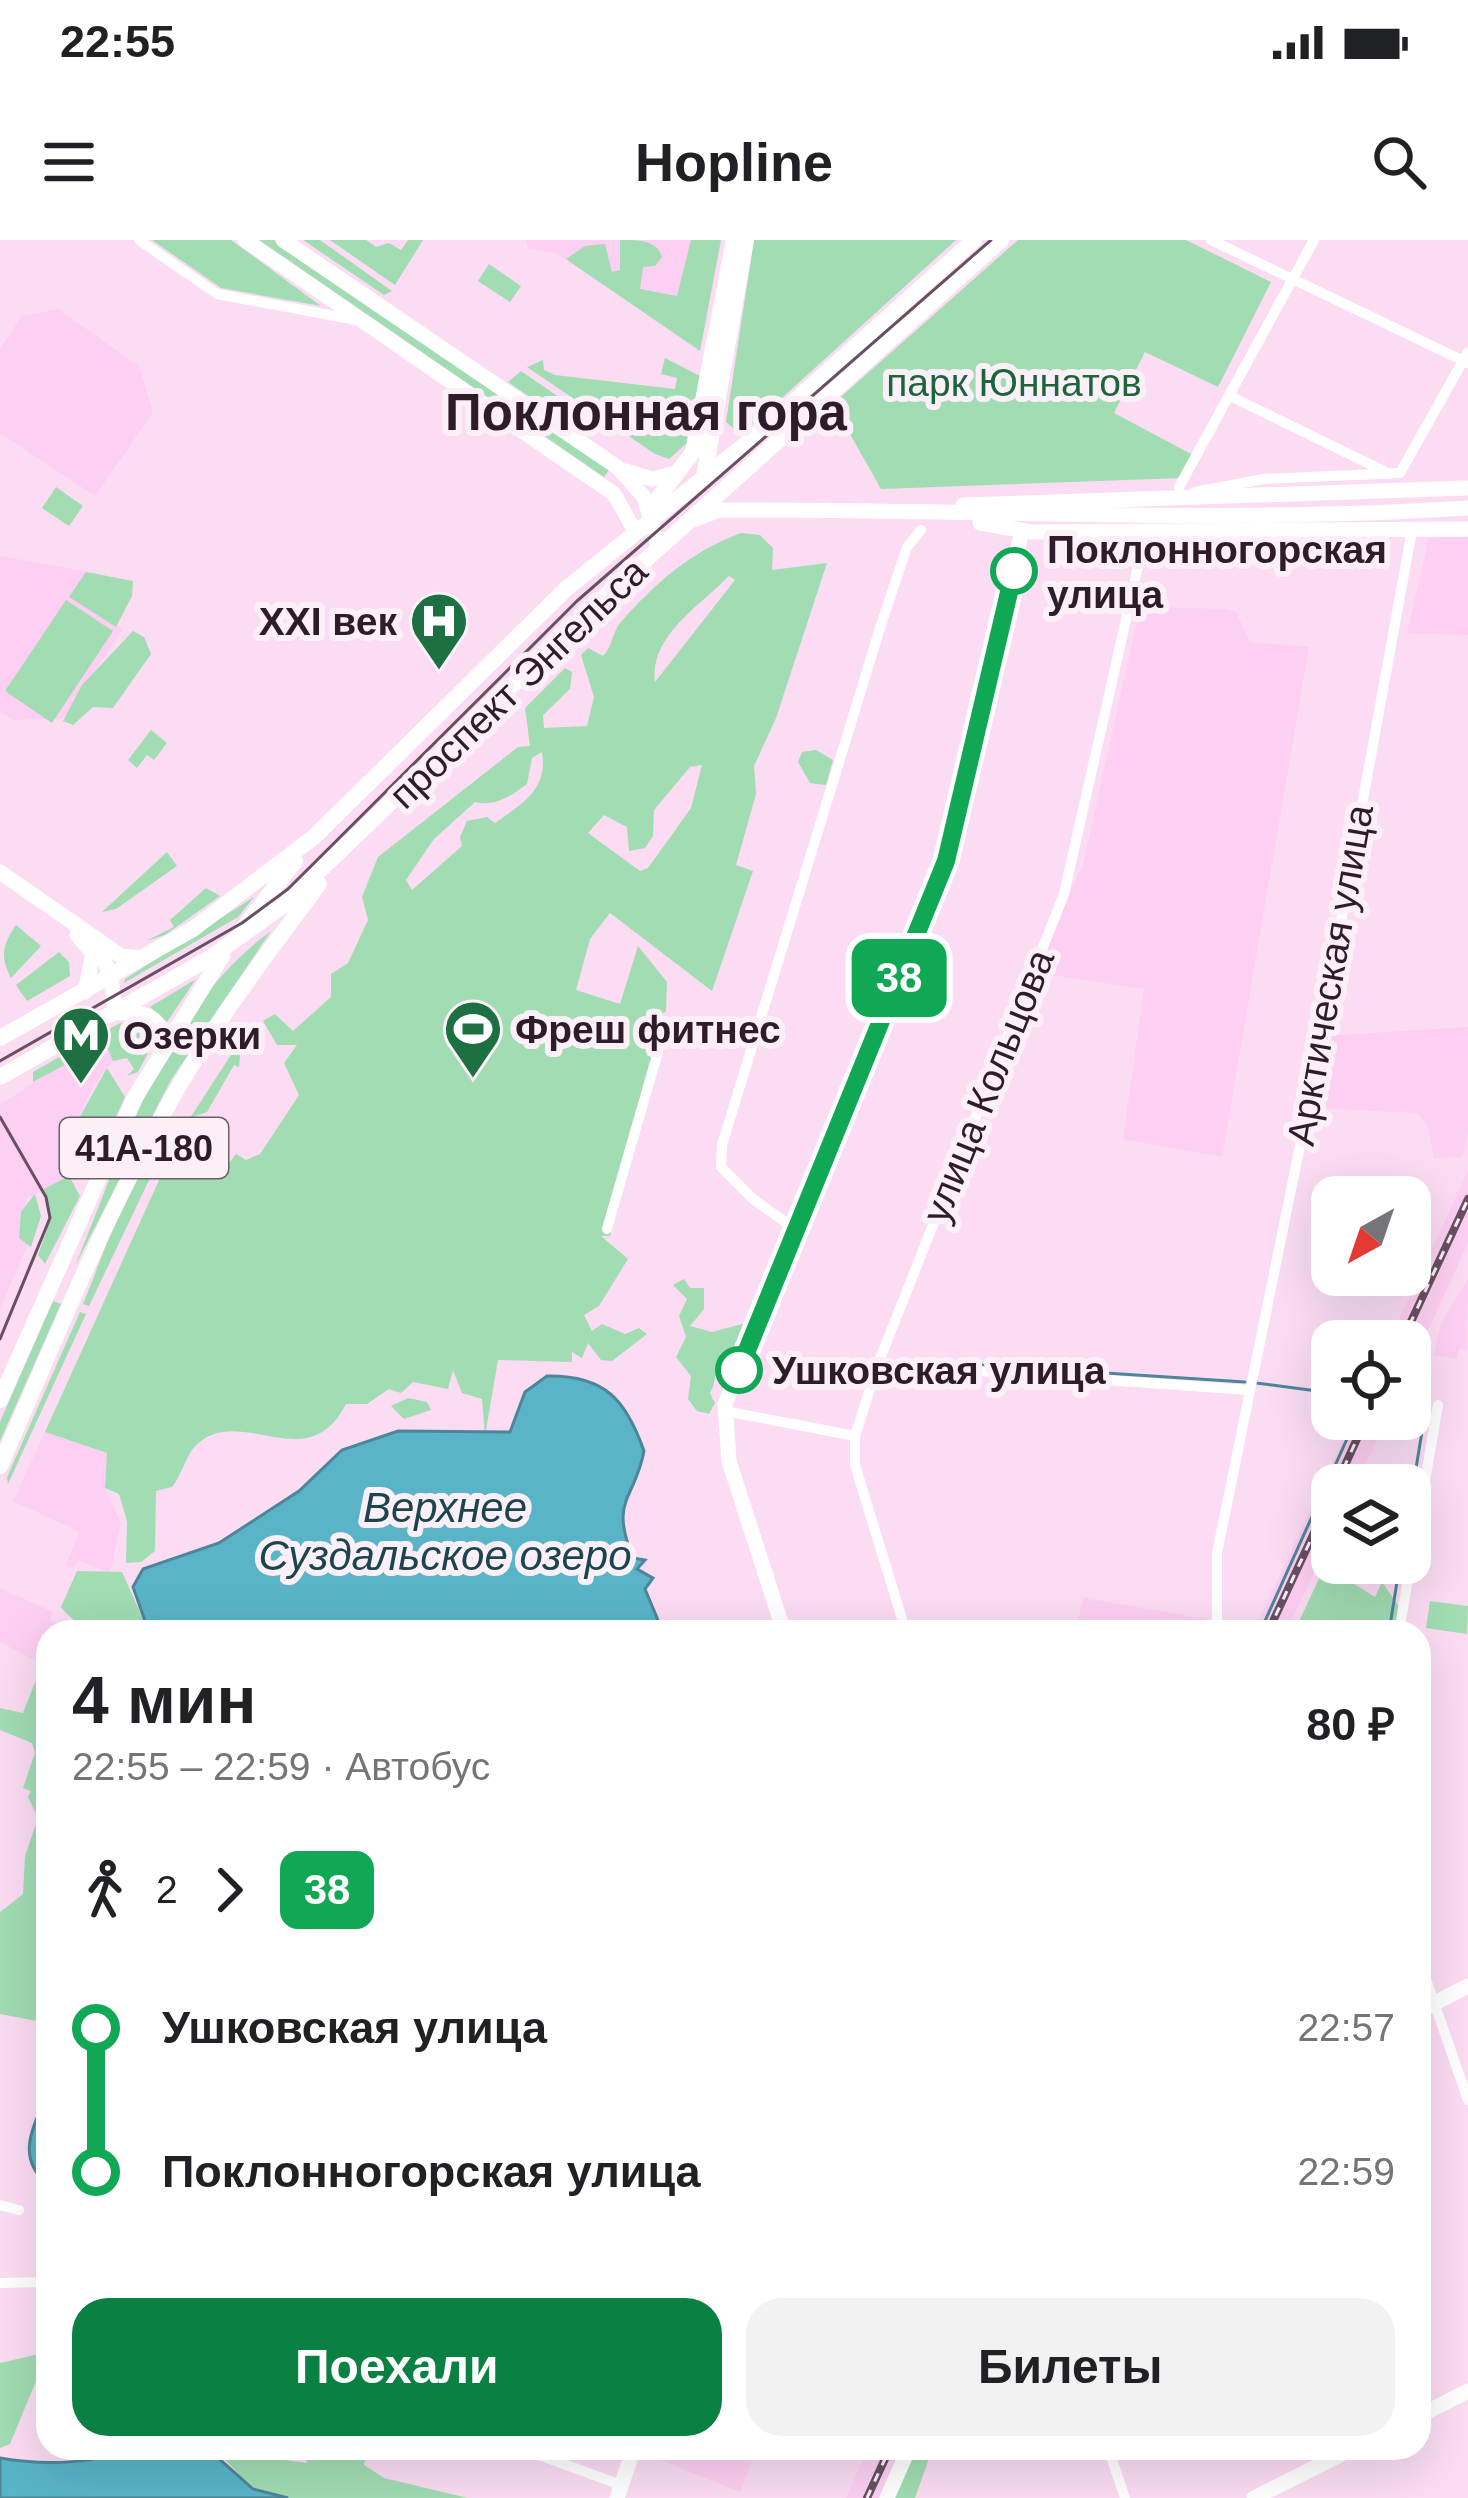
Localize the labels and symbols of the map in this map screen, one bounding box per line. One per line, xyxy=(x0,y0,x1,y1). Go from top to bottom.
park label: парк Юннатов xyxy=(886,361,1142,404)
district label: Поклонная гора xyxy=(445,384,848,441)
place label: Поклонногорская улица xyxy=(1047,528,1387,616)
street label: проспект Энгельса xyxy=(381,549,656,817)
marker: Поклонногорская улица xyxy=(992,549,1036,593)
hospital icon: XXI век xyxy=(408,590,470,672)
place label: XXI век xyxy=(259,600,397,643)
street label: Арктическая улица xyxy=(1279,801,1381,1149)
line badge: 38 xyxy=(845,939,953,1017)
street label: улица Кольцова xyxy=(914,943,1062,1229)
sports icon: Фреш фитнес xyxy=(442,998,504,1080)
metro station icon: Озерки xyxy=(50,1004,112,1086)
place label: Фреш фитнес xyxy=(515,1008,781,1051)
place label: Озерки xyxy=(123,1014,261,1057)
road number: 41А-180 xyxy=(60,1118,228,1178)
north arrow xyxy=(1311,1176,1431,1296)
marker: Ушковская улица xyxy=(717,1348,761,1392)
place label: Ушковская улица xyxy=(772,1349,1106,1392)
water label: Верхнее Суздальское озеро xyxy=(258,1484,632,1579)

